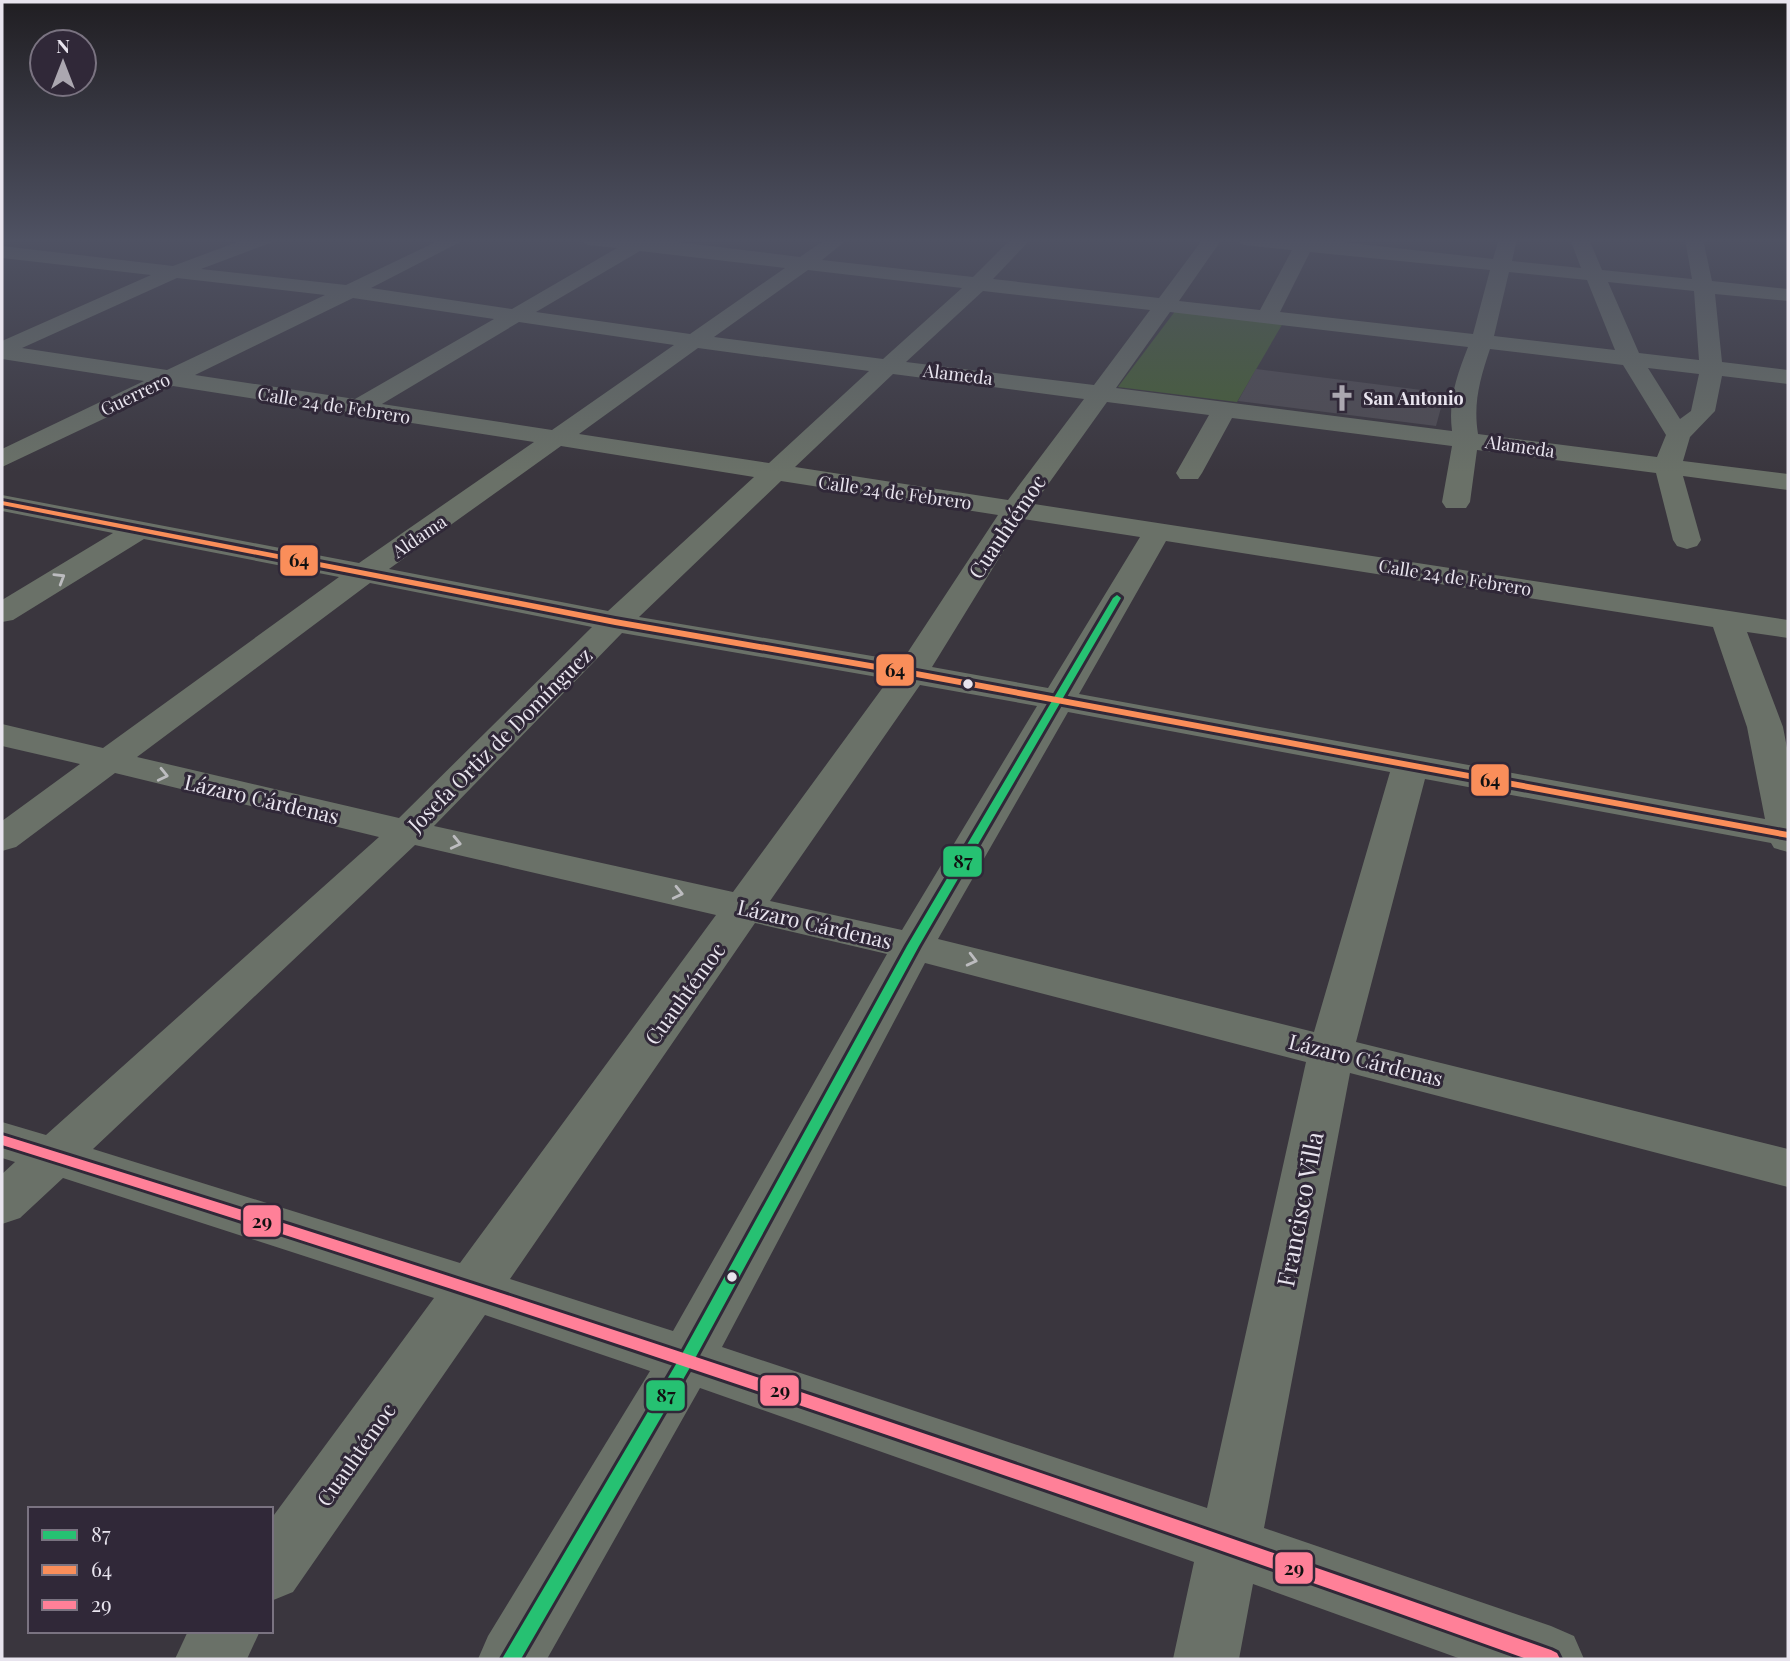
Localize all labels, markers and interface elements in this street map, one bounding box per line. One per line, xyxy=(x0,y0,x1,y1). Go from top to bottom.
north arrow xyxy=(28,28,98,98)
text: N xyxy=(56,32,70,58)
street label: Alameda xyxy=(921,358,994,390)
street label: Guerrero xyxy=(96,367,174,421)
street label: Calle 24 de Febrero xyxy=(256,381,412,429)
church icon: San Antonio xyxy=(1327,383,1357,413)
place label: San Antonio xyxy=(1363,386,1464,410)
street label: Alameda xyxy=(1483,429,1556,463)
street label: Cuauhtémoc xyxy=(961,468,1051,584)
street label: Calle 24 de Febrero xyxy=(817,469,973,515)
street label: Aldama xyxy=(386,509,451,563)
line badge: 64 xyxy=(279,544,319,577)
text: 64 xyxy=(289,546,309,572)
street label: Calle 24 de Febrero xyxy=(1377,553,1533,601)
one-way arrow xyxy=(53,573,66,586)
street label: Josefa Ortiz de Domínguez xyxy=(400,641,597,838)
line badge: 64 xyxy=(875,653,915,687)
text: 64 xyxy=(885,656,905,682)
unlabelled marker xyxy=(961,677,975,691)
line badge: 64 xyxy=(1470,763,1510,797)
one-way arrow xyxy=(157,766,169,781)
text: 64 xyxy=(1480,766,1500,792)
street label: Lázaro Cárdenas xyxy=(182,767,342,829)
one-way arrow xyxy=(450,835,462,850)
line badge: 87 xyxy=(942,845,983,878)
text: 87 xyxy=(953,847,973,873)
one-way arrow xyxy=(672,884,684,899)
street label: Lázaro Cárdenas xyxy=(735,892,895,954)
street label: Cuauhtémoc xyxy=(637,936,731,1050)
one-way arrow xyxy=(965,952,977,966)
street label: Lázaro Cárdenas xyxy=(1286,1026,1446,1092)
street label: Francisco Villa xyxy=(1268,1129,1330,1289)
line badge: 29 xyxy=(242,1204,282,1238)
text: 29 xyxy=(252,1207,272,1233)
unlabelled marker xyxy=(725,1270,739,1284)
line badge: 29 xyxy=(759,1374,800,1407)
text: 29 xyxy=(770,1376,790,1402)
line badge: 87 xyxy=(645,1379,686,1412)
text: 87 xyxy=(656,1381,676,1407)
street label: Cuauhtémoc xyxy=(309,1397,401,1511)
legend xyxy=(28,1507,273,1633)
text: 87 xyxy=(91,1519,111,1547)
line badge: 29 xyxy=(1274,1551,1314,1585)
text: 64 xyxy=(91,1554,112,1582)
text: 29 xyxy=(1284,1554,1304,1580)
text: 29 xyxy=(91,1589,112,1617)

